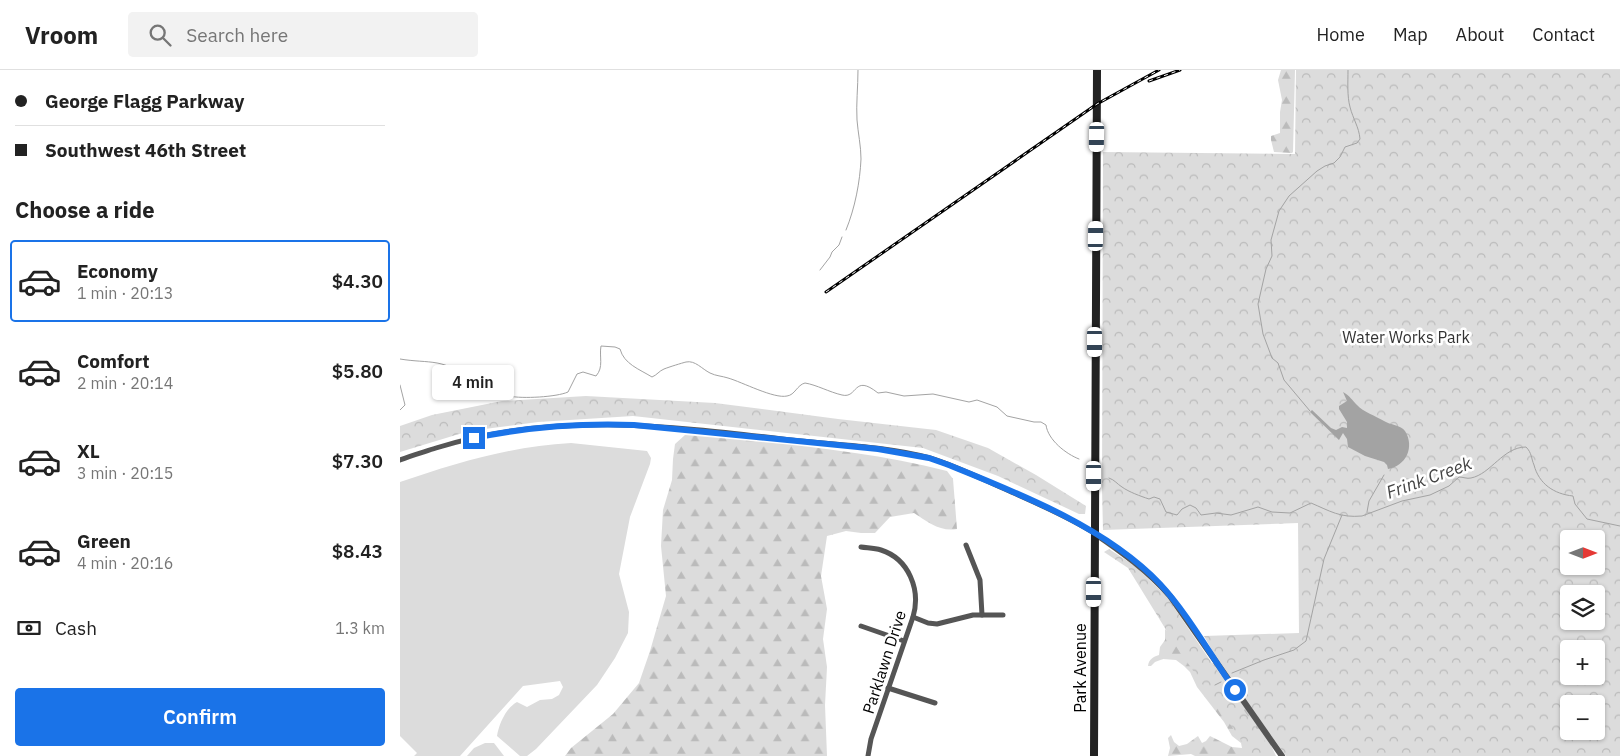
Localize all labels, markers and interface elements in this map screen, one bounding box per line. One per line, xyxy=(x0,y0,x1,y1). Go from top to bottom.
search box xyxy=(128,12,478,57)
text: Vroom xyxy=(25,19,98,51)
icon: search xyxy=(146,21,174,49)
text: Search here xyxy=(186,23,288,47)
text: Home xyxy=(1317,23,1365,46)
text: Map xyxy=(1393,23,1428,46)
text: About xyxy=(1456,23,1504,46)
text: Contact xyxy=(1532,23,1595,46)
text: George Flagg Parkway xyxy=(45,89,244,113)
car xyxy=(1089,122,1104,152)
text: Southwest 46th Street xyxy=(45,138,246,162)
text: Choose a ride xyxy=(15,195,155,224)
car xyxy=(1088,221,1103,251)
icon: car xyxy=(17,259,62,304)
text: Economy xyxy=(77,259,158,283)
text: $4.30 xyxy=(332,269,383,293)
text: 1 min · 20:13 xyxy=(77,283,173,303)
car xyxy=(1087,327,1102,357)
park label: Water Works Park xyxy=(1342,327,1470,347)
icon: car xyxy=(17,349,62,394)
text: Comfort xyxy=(77,349,150,373)
text: $5.80 xyxy=(332,359,383,383)
callout: 4 min xyxy=(433,366,515,400)
text: 4 min xyxy=(452,372,494,392)
text: 2 min · 20:14 xyxy=(77,373,173,393)
route end xyxy=(463,427,485,449)
icon: car xyxy=(17,439,62,484)
text: XL xyxy=(77,439,100,463)
text: $7.30 xyxy=(332,449,383,473)
water label: Frink Creek xyxy=(1383,451,1475,504)
car xyxy=(1086,461,1101,491)
text: 3 min · 20:15 xyxy=(77,463,173,483)
icon: car xyxy=(17,529,62,574)
text: Green xyxy=(77,529,131,553)
north arrow xyxy=(1560,530,1605,575)
map controls xyxy=(1560,530,1605,740)
text: $8.43 xyxy=(332,539,383,563)
text: 4 min · 20:16 xyxy=(77,553,173,573)
car xyxy=(1086,577,1101,607)
button: layers xyxy=(1560,585,1605,630)
street label: Parklawn Drive xyxy=(858,608,910,716)
icon: cash xyxy=(15,614,43,642)
text: Cash xyxy=(55,616,97,640)
text: 1.3 km xyxy=(335,618,385,638)
street label: Park Avenue xyxy=(1070,623,1090,713)
button: + xyxy=(1560,640,1605,685)
route start xyxy=(1224,679,1246,701)
button: Confirm xyxy=(15,688,385,746)
button: − xyxy=(1560,695,1605,740)

